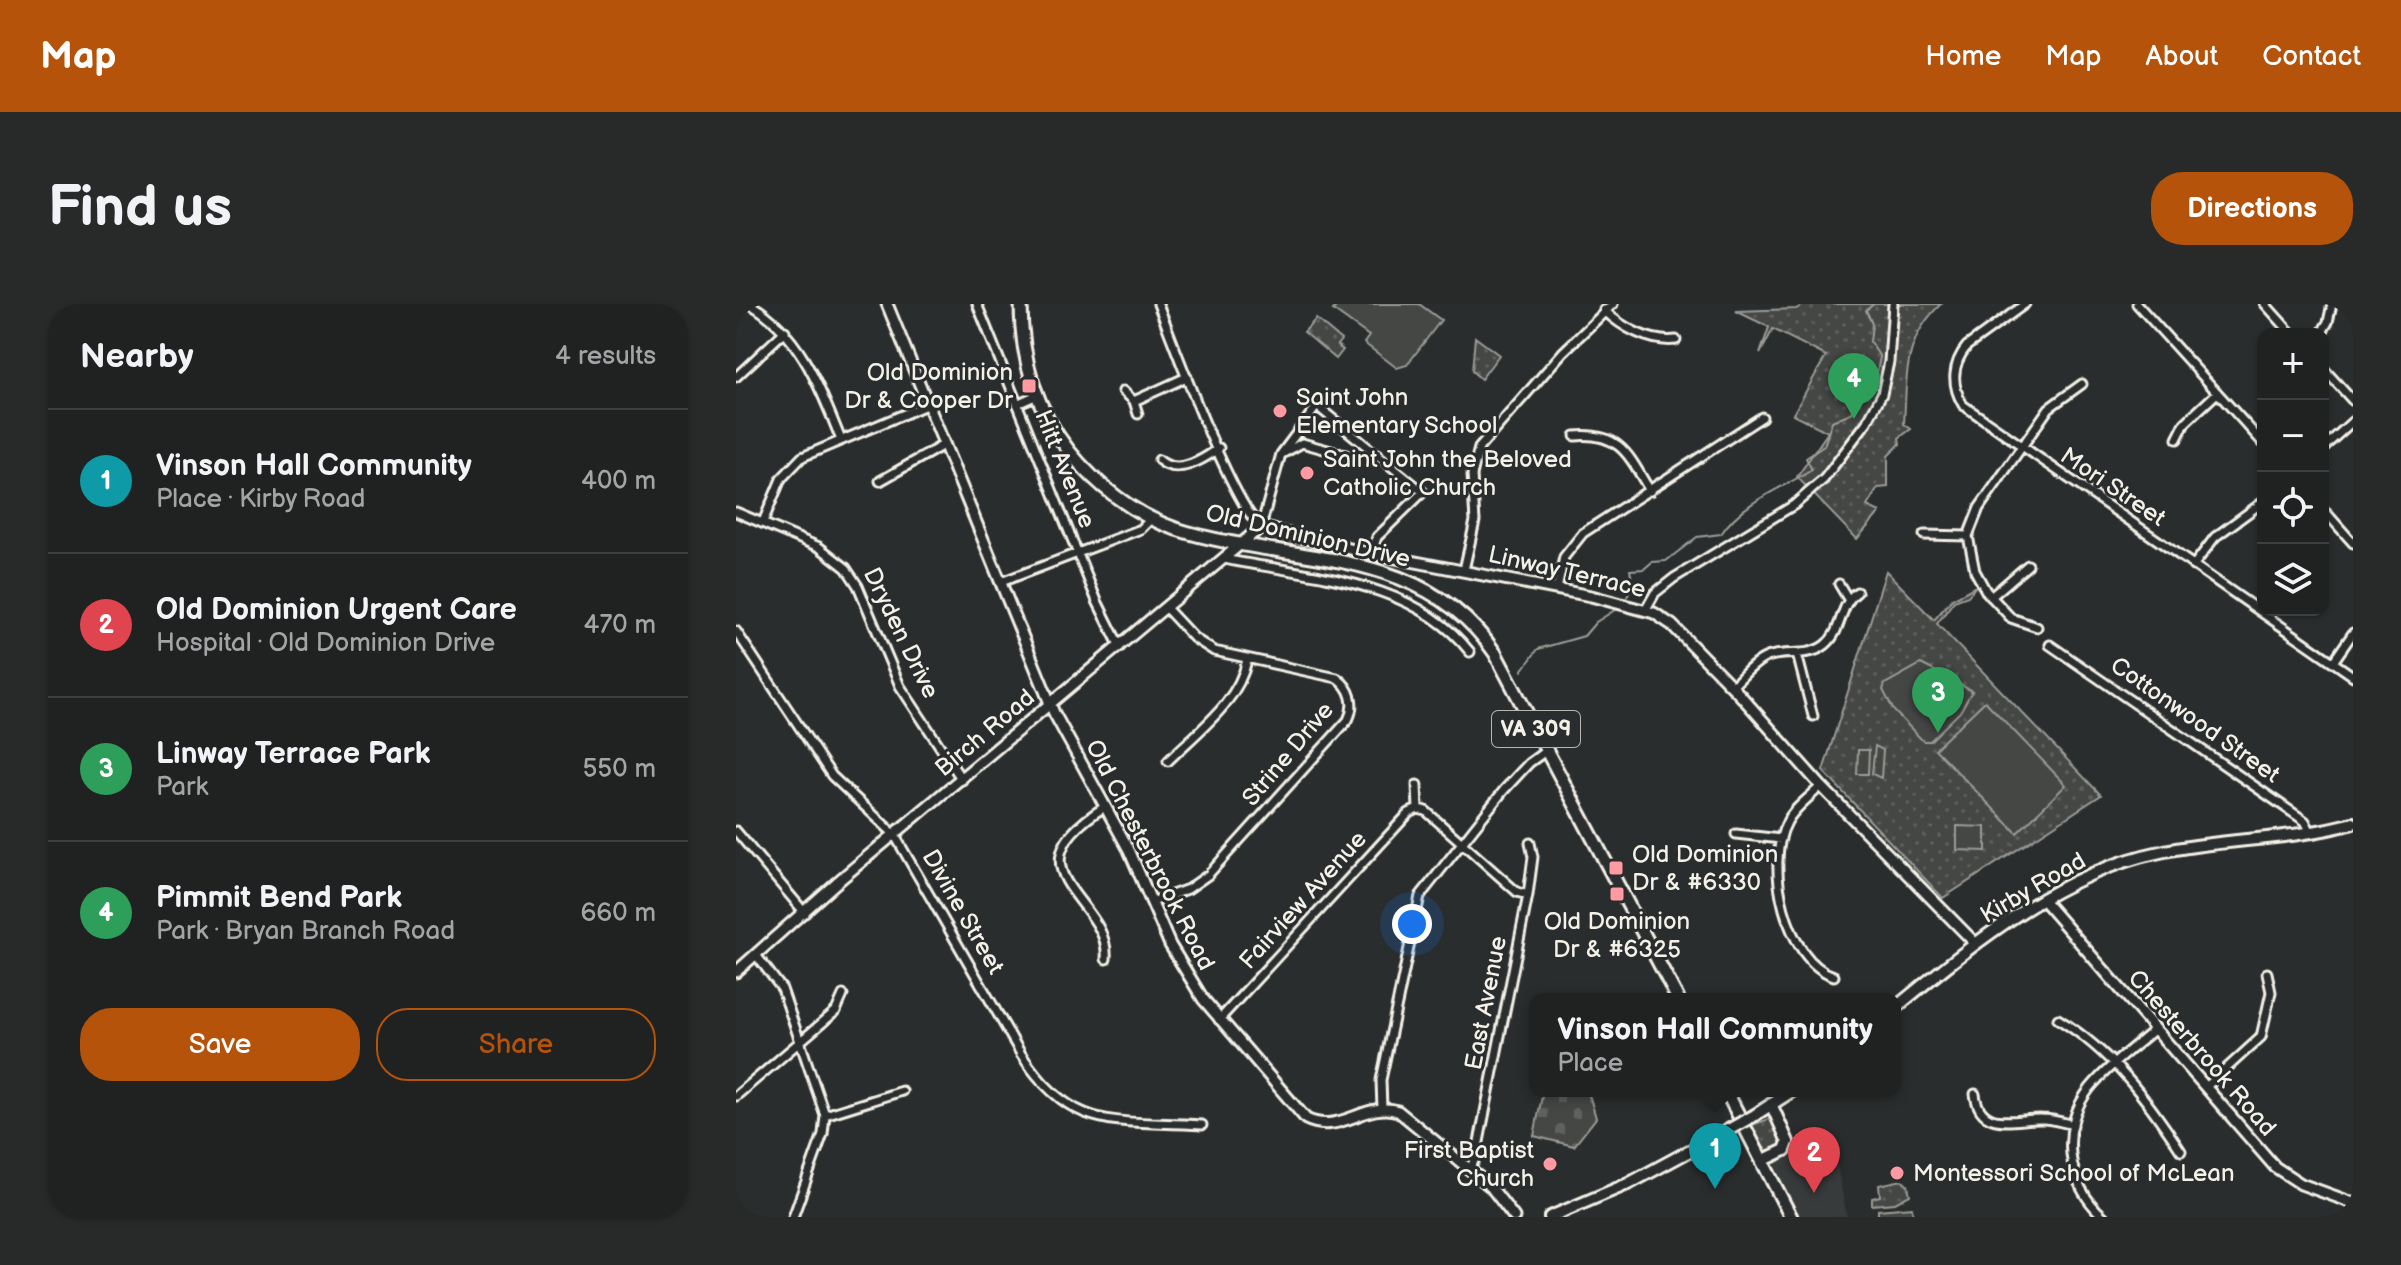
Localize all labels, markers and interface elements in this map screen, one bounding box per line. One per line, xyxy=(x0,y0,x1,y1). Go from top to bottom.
text: Map xyxy=(40,34,116,79)
text: Home xyxy=(1925,40,2001,73)
text: Map xyxy=(2045,40,2102,73)
text: About xyxy=(2146,40,2218,73)
text: Contact xyxy=(2262,40,2361,73)
button: Directions xyxy=(2151,172,2353,245)
text: Find us xyxy=(48,175,232,242)
map controls xyxy=(2257,328,2329,616)
button: + xyxy=(2257,328,2329,400)
text: Nearby xyxy=(80,336,194,377)
text: 4 results xyxy=(555,341,656,372)
pin: 4 xyxy=(1828,353,1880,419)
place label: Old Dominion Dr & Cooper Dr xyxy=(844,358,1013,415)
marker: Old Dominion Dr & Cooper Dr xyxy=(1020,377,1038,395)
place label: Saint John Elementary School xyxy=(1296,383,1497,440)
button: − xyxy=(2257,400,2329,472)
marker: Saint John Elementary School xyxy=(1271,402,1289,420)
street label: Hitt Avenue xyxy=(1028,406,1102,532)
street label: Mori Street xyxy=(2055,441,2172,533)
place label: Saint John the Beloved Catholic Church xyxy=(1323,445,1572,502)
text: Vinson Hall Community xyxy=(156,448,472,484)
marker: Saint John the Beloved Catholic Church xyxy=(1298,464,1316,482)
text: 1 xyxy=(101,466,111,497)
text: 400 m xyxy=(581,466,656,497)
button: locate xyxy=(2257,472,2329,544)
text: Place · Kirby Road xyxy=(156,484,365,515)
street label: Old Dominion Drive xyxy=(1203,498,1413,574)
street label: Linway Terrace xyxy=(1485,540,1649,604)
button: layers xyxy=(2257,544,2329,616)
street label: Dryden Drive xyxy=(857,563,945,703)
text: Old Dominion Urgent Care xyxy=(156,592,517,628)
text: 2 xyxy=(98,610,114,641)
text: 470 m xyxy=(584,610,656,641)
text: Hospital · Old Dominion Drive xyxy=(156,628,495,659)
street label: Cottonwood Street xyxy=(2105,651,2286,790)
pin: 3 xyxy=(1912,667,1964,733)
street label: Birch Road xyxy=(929,683,1041,783)
street label: Strine Drive xyxy=(1236,696,1340,812)
road number: VA 309 xyxy=(1492,711,1580,747)
street label: Old Chesterbrook Road xyxy=(1079,735,1221,975)
text: Linway Terrace Park xyxy=(156,736,430,772)
text: 3 xyxy=(98,754,114,785)
text: 550 m xyxy=(582,754,656,785)
text: Park xyxy=(156,772,208,803)
street label: Fairview Avenue xyxy=(1233,825,1373,975)
place label: Old Dominion Dr & #6330 xyxy=(1632,840,1778,897)
street label: Divine Street xyxy=(916,845,1011,980)
street label: Kirby Road xyxy=(1975,846,2091,930)
marker: Old Dominion Dr & #6330 xyxy=(1607,859,1625,877)
text: Pimmit Bend Park xyxy=(156,880,402,916)
marker: Old Dominion Dr & #6325 xyxy=(1608,885,1626,903)
text: 4 xyxy=(98,898,114,929)
text: 660 m xyxy=(580,898,656,929)
your location xyxy=(1392,904,1432,944)
place label: Old Dominion Dr & #6325 xyxy=(1544,907,1690,964)
text: Park · Bryan Branch Road xyxy=(156,916,455,947)
street label: East Avenue xyxy=(1459,934,1513,1072)
street label: Chesterbrook Road xyxy=(2122,964,2282,1142)
popup xyxy=(1529,993,1901,1097)
button: Save xyxy=(80,1008,360,1081)
button: Share xyxy=(376,1008,656,1081)
text: Vinson Hall Community xyxy=(1557,1012,1873,1048)
text: Place xyxy=(1557,1048,1623,1079)
pin: 1 xyxy=(1689,1123,1741,1189)
pin: 2 xyxy=(1788,1127,1840,1193)
place label: First Baptist Church xyxy=(1404,1136,1535,1193)
marker: First Baptist Church xyxy=(1541,1155,1559,1173)
place label: Montessori School of McLean xyxy=(1913,1159,2234,1188)
marker: Montessori School of McLean xyxy=(1888,1164,1906,1182)

